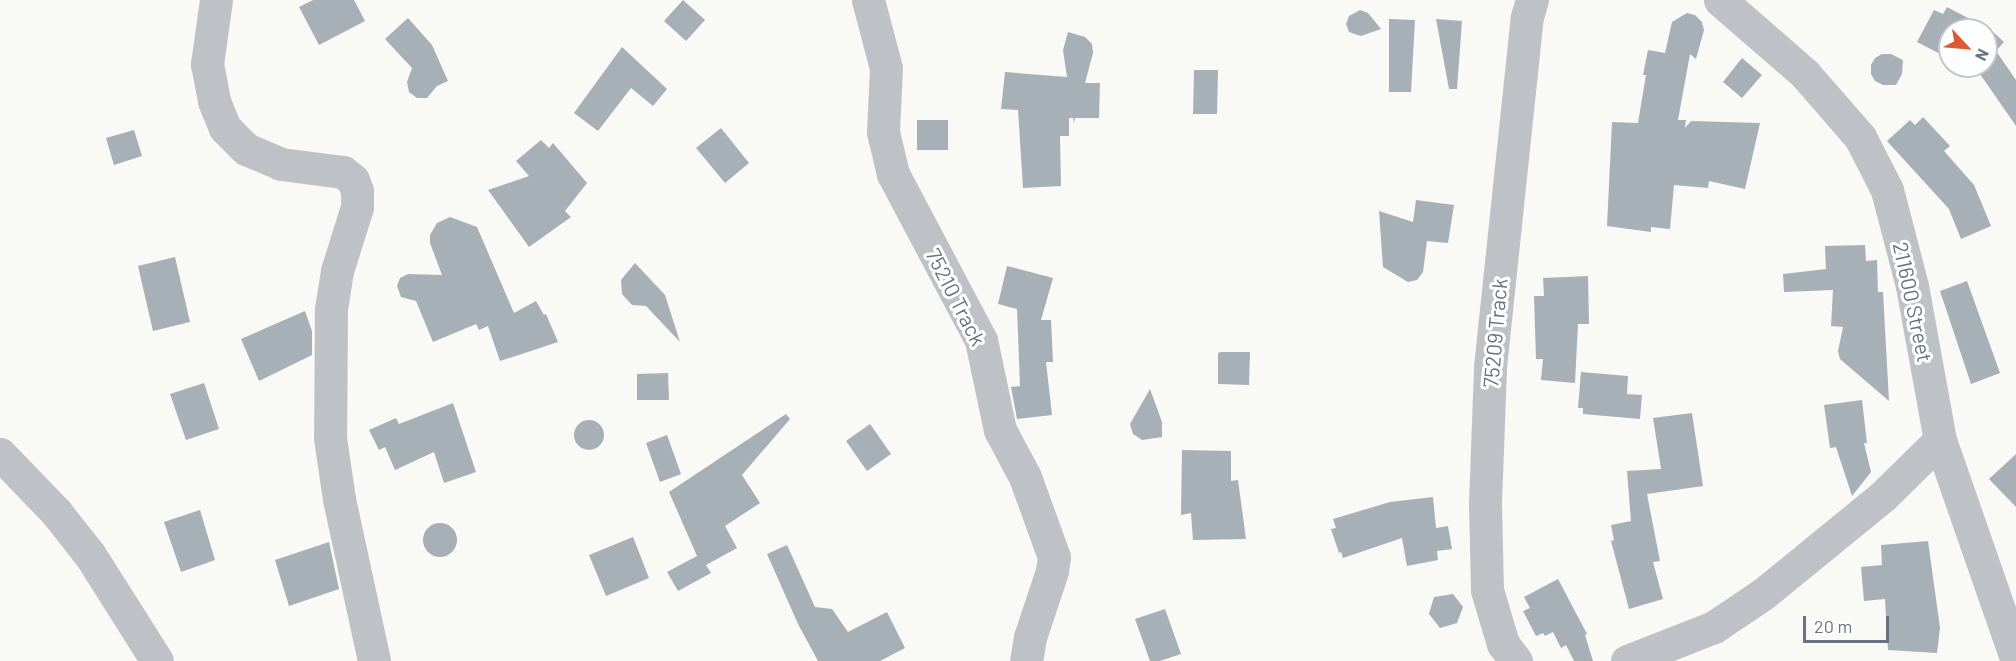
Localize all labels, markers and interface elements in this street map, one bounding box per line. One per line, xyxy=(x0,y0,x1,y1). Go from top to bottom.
north arrow xyxy=(1938,18,1998,78)
text: N xyxy=(1972,46,1994,64)
street label: 211600 Street xyxy=(1888,240,1938,364)
street label: 75210 Track xyxy=(921,244,991,350)
street label: 75209 Track xyxy=(1478,277,1512,389)
scale bar xyxy=(1806,604,1892,642)
text: 20 m xyxy=(1814,615,1852,637)

